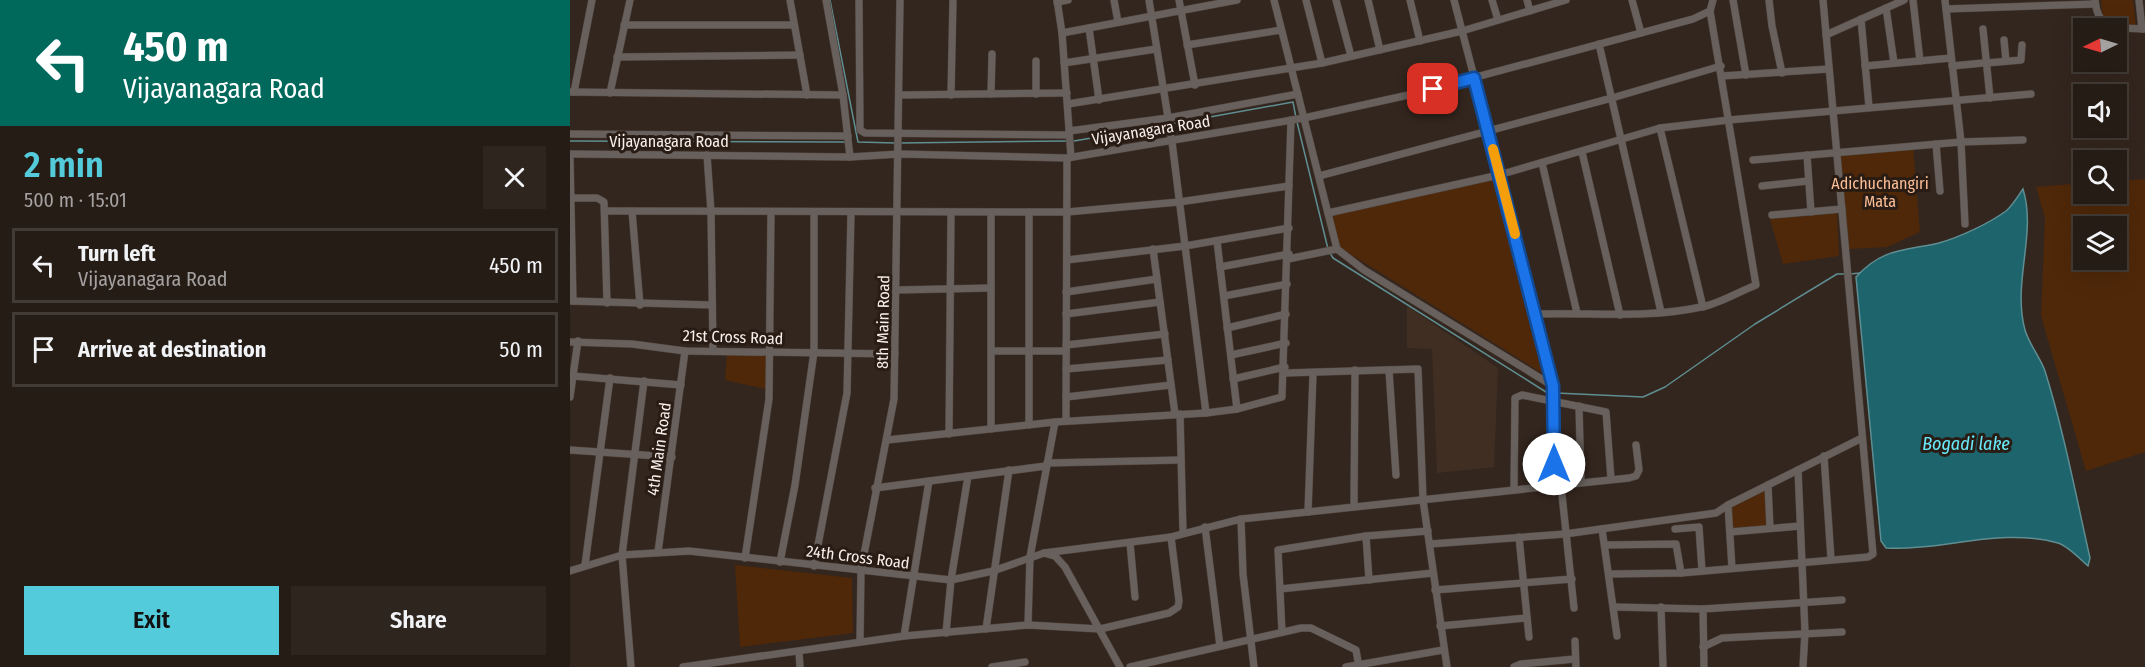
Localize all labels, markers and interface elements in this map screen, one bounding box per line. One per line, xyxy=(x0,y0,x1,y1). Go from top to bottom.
north arrow xyxy=(2073,18,2127,72)
map controls xyxy=(2073,18,2127,270)
text: 450 m xyxy=(123,22,229,72)
icon: left xyxy=(24,24,102,102)
pin xyxy=(1407,63,1458,114)
icon: arrive xyxy=(1416,72,1449,105)
text: Vijayanagara Road xyxy=(123,73,325,105)
button: sound xyxy=(2073,84,2127,138)
street label: Vijayanagara Road xyxy=(1090,111,1212,149)
street label: Vijayanagara Road xyxy=(609,132,729,151)
text: 2 min xyxy=(24,143,104,187)
button: close xyxy=(483,146,546,209)
button: search xyxy=(2073,150,2127,204)
park label: Adichuchangiri Mata xyxy=(1831,174,1929,211)
text: 500 m · 15:01 xyxy=(24,188,127,212)
button: layers xyxy=(2073,216,2127,270)
text: Turn left xyxy=(78,240,156,267)
icon: left xyxy=(27,249,60,282)
text: 450 m xyxy=(489,252,543,279)
text: Vijayanagara Road xyxy=(78,267,227,291)
street label: 8th Main Road xyxy=(873,275,893,369)
street label: 21st Cross Road xyxy=(682,326,784,348)
icon: arrive xyxy=(27,333,60,366)
text: Arrive at destination xyxy=(78,336,266,363)
text: 50 m xyxy=(499,336,543,363)
street label: 4th Main Road xyxy=(643,401,675,497)
position arrow xyxy=(1522,432,1586,496)
water label: Bogadi lake xyxy=(1922,433,2010,455)
street label: 24th Cross Road xyxy=(805,541,911,573)
button: Exit xyxy=(24,586,279,655)
button: Share xyxy=(291,586,546,655)

